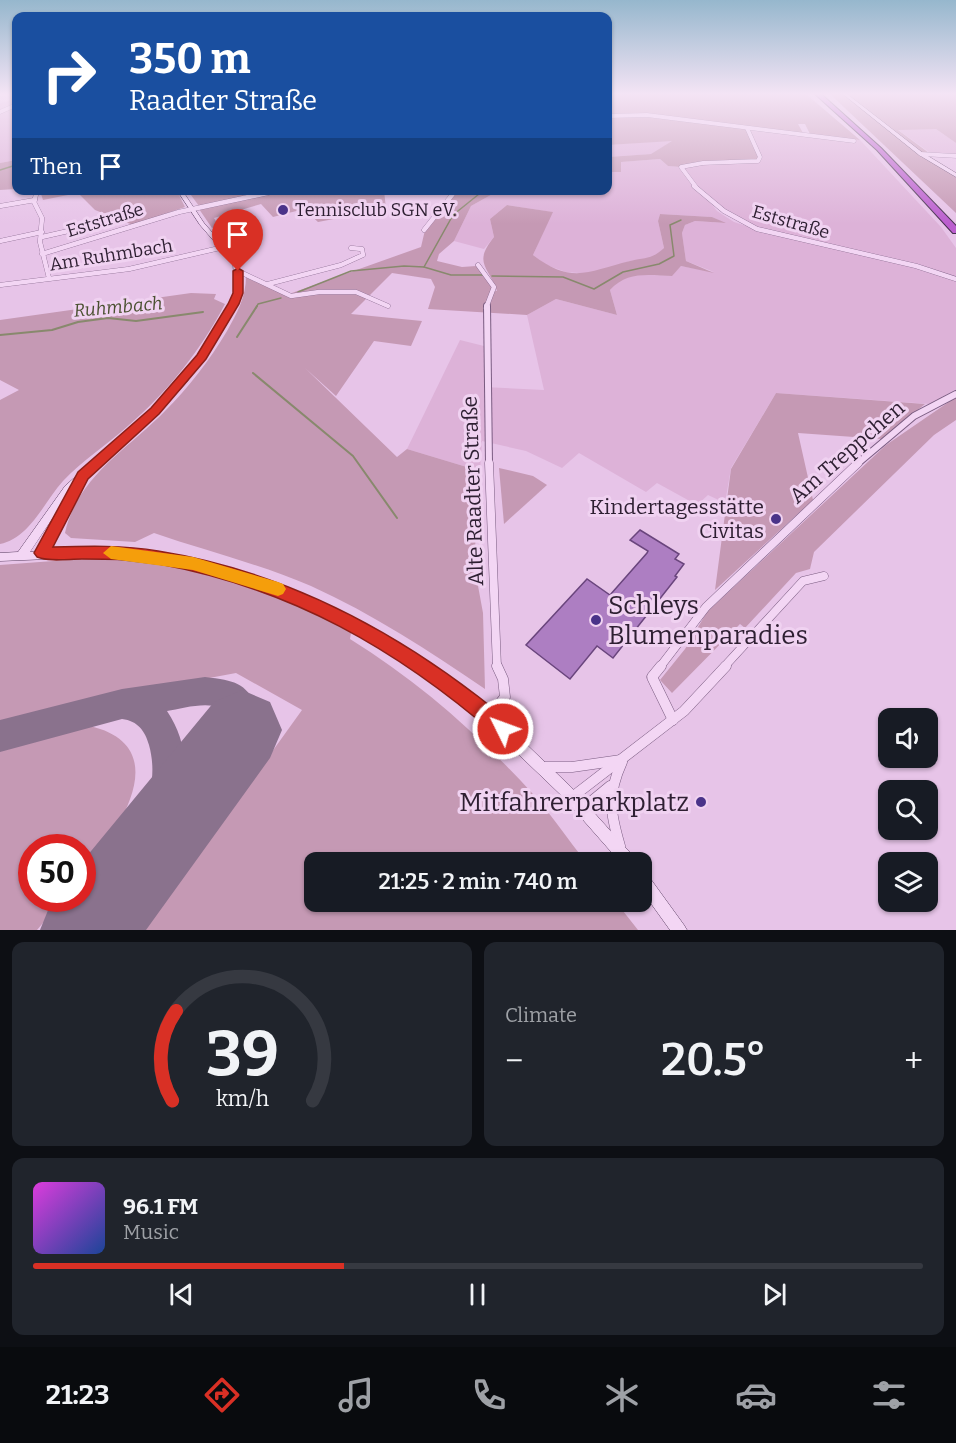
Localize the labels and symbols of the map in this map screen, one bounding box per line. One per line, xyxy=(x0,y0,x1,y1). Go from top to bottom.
street label: Eststraße xyxy=(64,198,146,242)
place label: Tennisclub SGN eV. xyxy=(295,199,457,221)
street label: Eststraße xyxy=(750,200,832,244)
marker: Tennisclub SGN eV. xyxy=(276,203,290,217)
pin xyxy=(212,209,263,271)
street label: Am Ruhmbach xyxy=(48,234,174,276)
water label: Ruhmbach xyxy=(73,292,163,322)
street label: Am Treppchen xyxy=(784,395,910,509)
street label: Alte Raadter Straße xyxy=(457,396,489,586)
place label: Kindertagesstätte Civitas xyxy=(589,494,764,544)
marker: Kindertagesstätte Civitas xyxy=(769,512,783,526)
place label: Schleys Blumenparadies xyxy=(608,590,808,651)
marker: Schleys Blumenparadies xyxy=(589,613,603,627)
position arrow xyxy=(471,697,535,761)
place label: Mitfahrerparkplatz xyxy=(459,787,689,818)
marker: Mitfahrerparkplatz xyxy=(694,795,708,809)
speed limit sign: 50 xyxy=(18,834,96,912)

